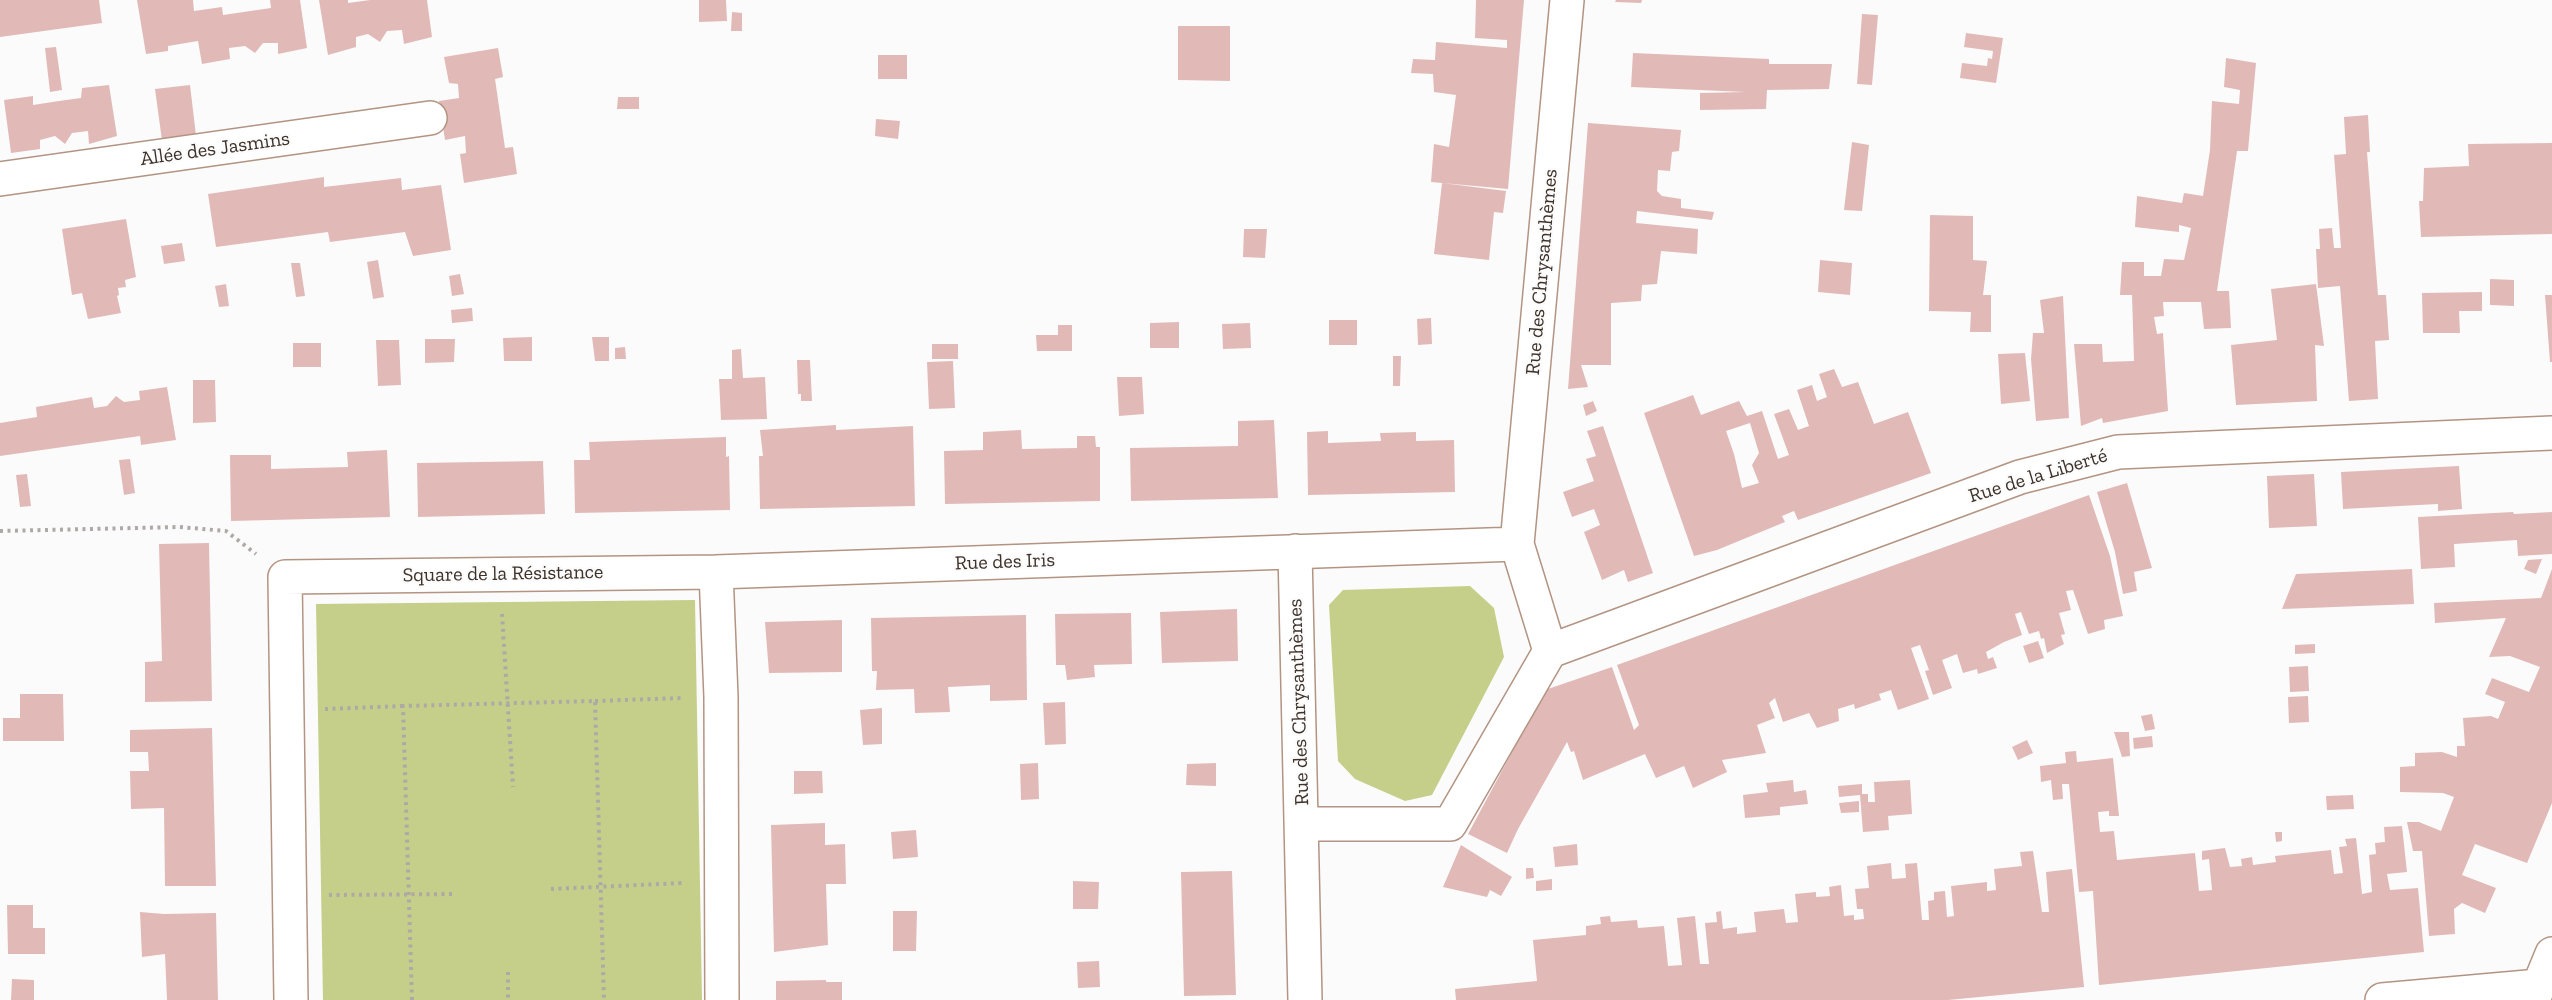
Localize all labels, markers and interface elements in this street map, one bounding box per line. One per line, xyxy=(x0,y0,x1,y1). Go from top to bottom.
street label: Allée des Jasmins xyxy=(139,127,291,171)
street label: Rue des Chrysanthèmes xyxy=(1521,168,1563,376)
street label: Rue de la Liberté xyxy=(1966,444,2110,508)
street label: Rue des Iris xyxy=(954,548,1056,576)
street label: Square de la Résistance xyxy=(402,560,604,588)
street label: Rue des Chrysanthèmes xyxy=(1283,598,1315,806)

